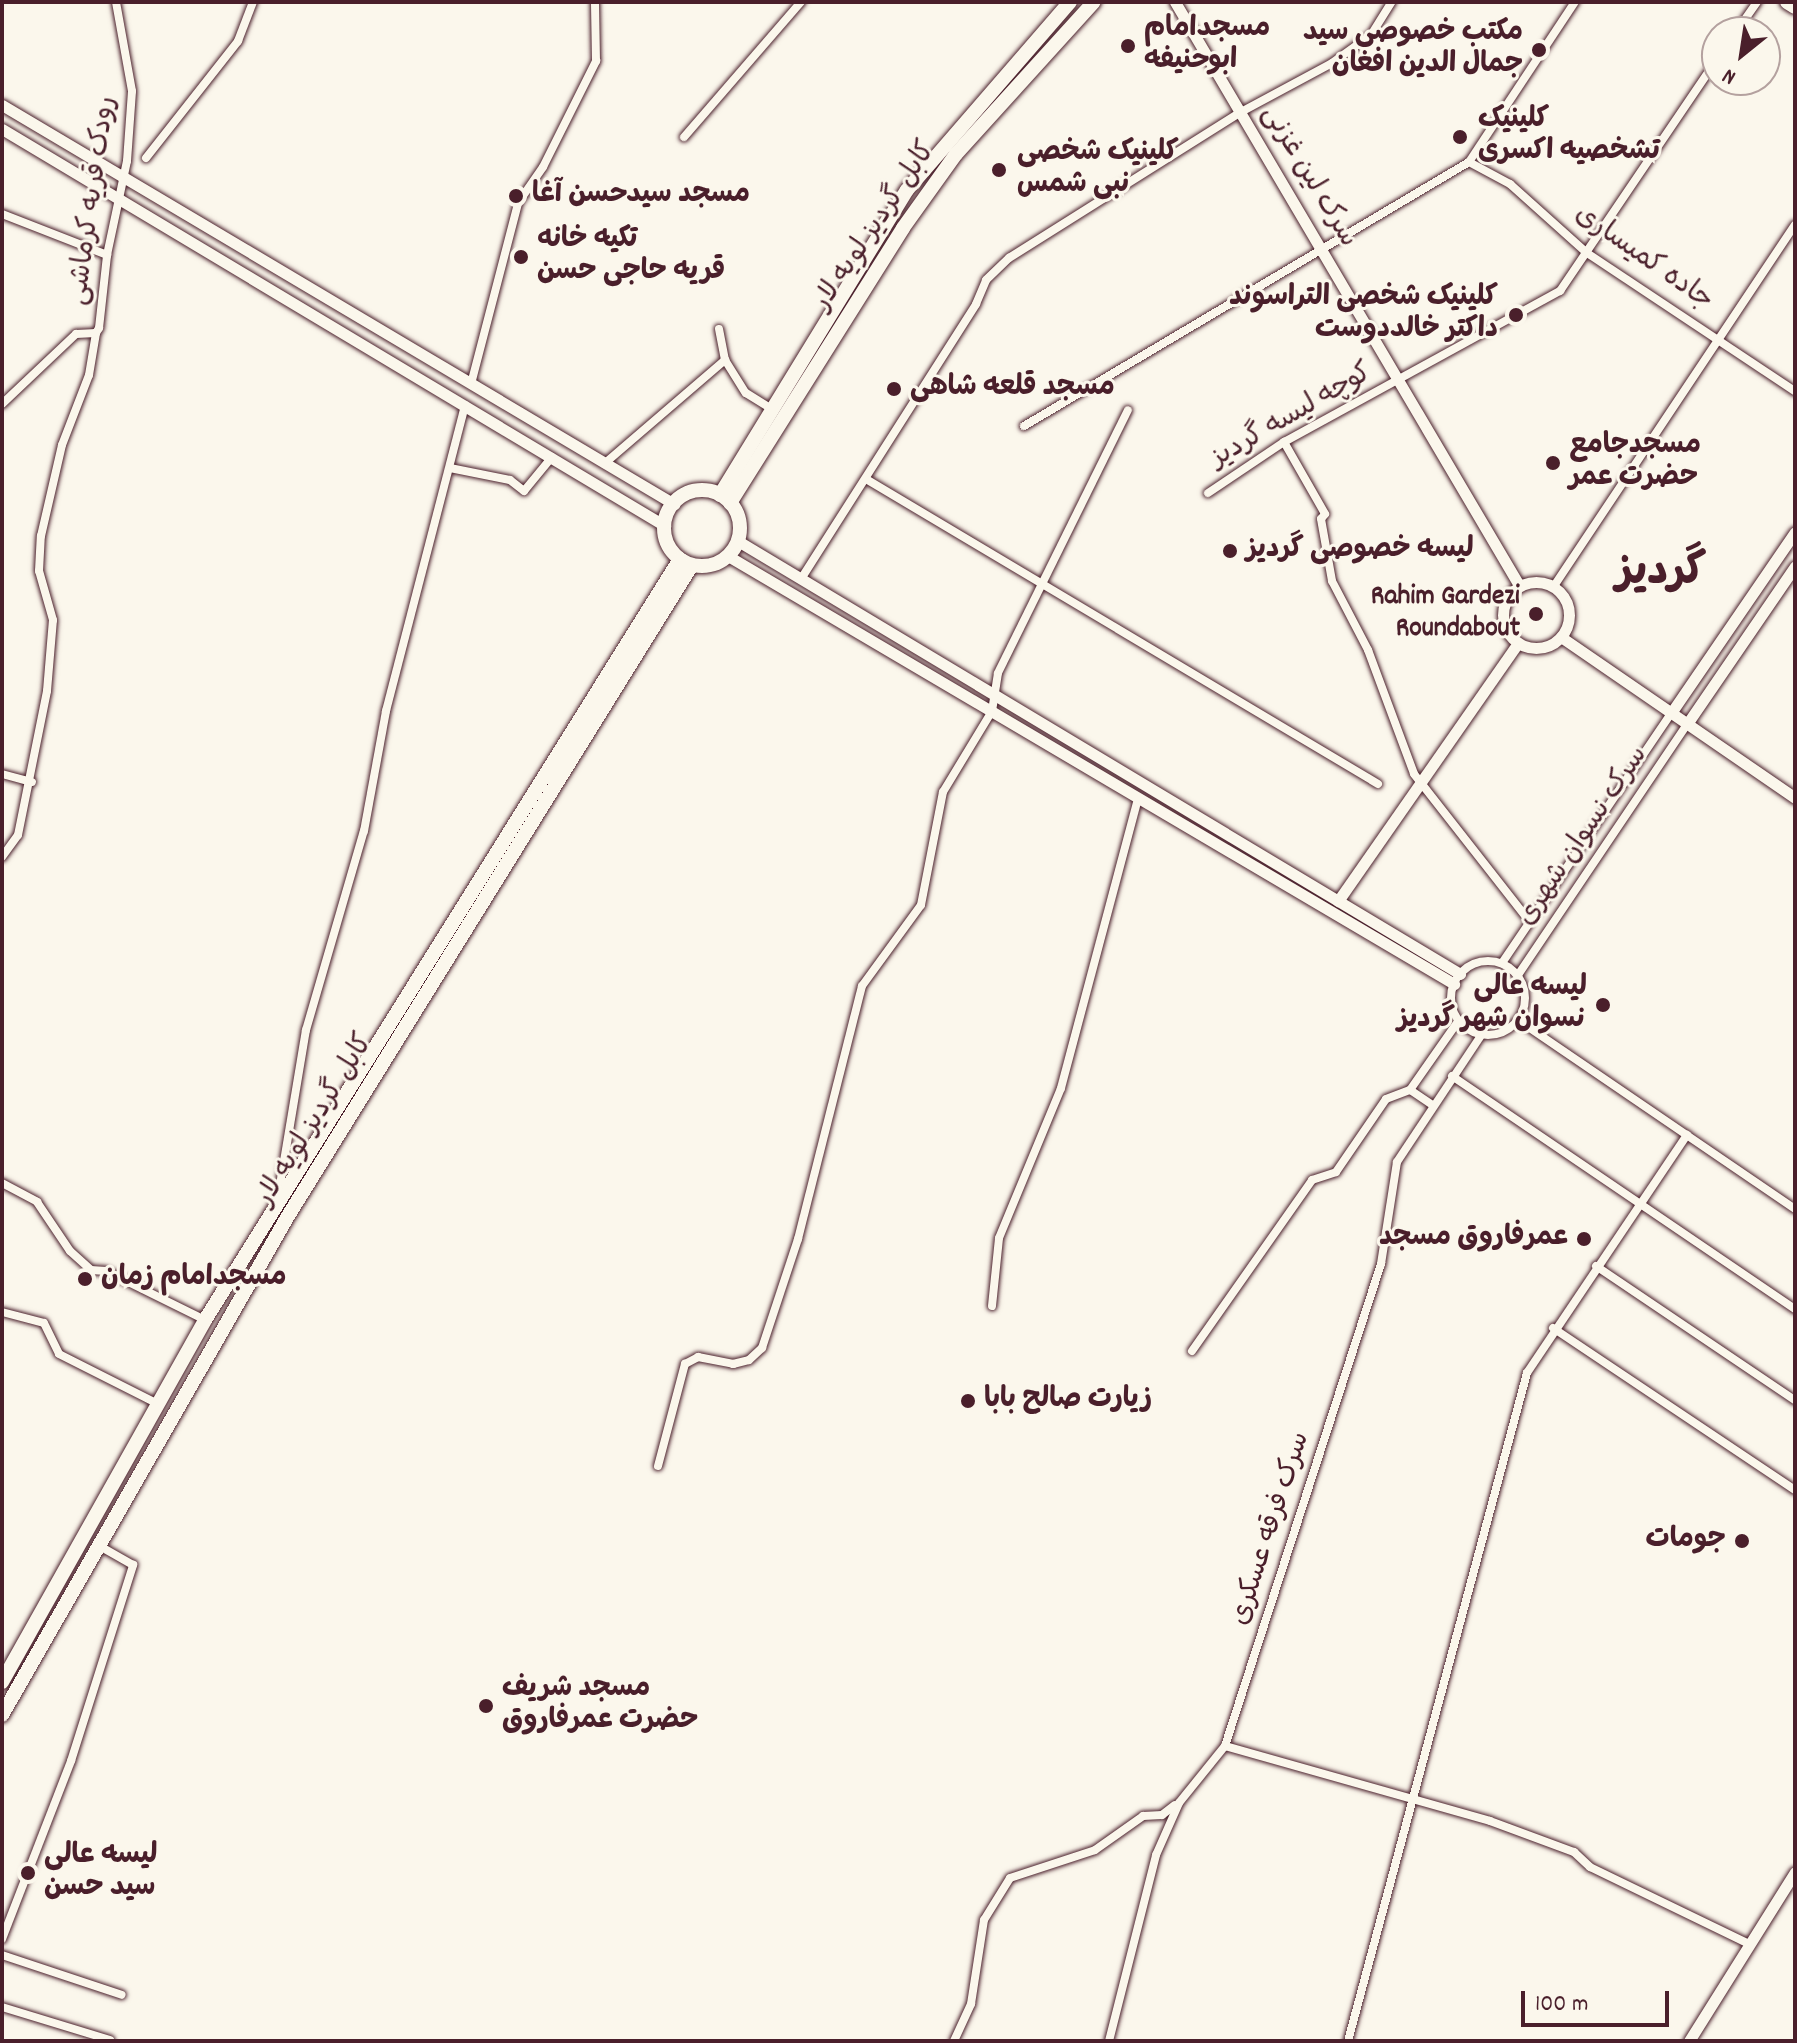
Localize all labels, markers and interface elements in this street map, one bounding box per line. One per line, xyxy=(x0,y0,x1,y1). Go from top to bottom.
place label: مسجدامام ابوحنیفه xyxy=(1144,13,1270,79)
north arrow xyxy=(1701,16,1781,96)
place label: مکتب خصوصی سید جمال الدین افغان xyxy=(1303,17,1523,83)
marker: مسجدامام ابوحنیفه xyxy=(1119,37,1137,55)
marker: مکتب خصوصی سید جمال الدین افغان xyxy=(1530,41,1548,59)
text: N xyxy=(1717,59,1742,92)
street label: رودک قریه کرماشی xyxy=(63,94,125,308)
street label: سرک لین غزنی xyxy=(1253,100,1363,254)
place label: کلینیک تشخصیه اکسری xyxy=(1478,104,1660,170)
marker: کلینیک تشخصیه اکسری xyxy=(1449,126,1471,148)
street label: کابل گردیز لویه لار xyxy=(807,136,945,318)
place label: کلینیک شخصی نبی شمس xyxy=(1017,137,1179,203)
marker: کلینیک شخصی نبی شمس xyxy=(988,159,1010,181)
place label: مسجد سیدحسن آغا xyxy=(532,179,750,213)
marker: مسجد سیدحسن آغا xyxy=(507,187,525,205)
street label: جاده کمیساری xyxy=(1567,199,1719,319)
place label: تکیه خانه قریه حاجی حسن xyxy=(537,224,725,290)
marker: تکیه خانه قریه حاجی حسن xyxy=(512,248,530,266)
place label: کلینیک شخصی التراسوند داکتر خالددوست xyxy=(1229,282,1498,348)
marker: کلینیک شخصی التراسوند داکتر خالددوست xyxy=(1505,304,1527,326)
street label: کوچه لیسه گردیز xyxy=(1205,357,1379,477)
place label: مسجد قلعه شاهی xyxy=(910,372,1115,406)
marker: مسجد قلعه شاهی xyxy=(885,380,903,398)
place label: مسجدجامع حضرت عمر xyxy=(1569,430,1701,496)
marker: مسجدجامع حضرت عمر xyxy=(1544,454,1562,472)
place label: لیسه خصوصی گردیز xyxy=(1246,534,1474,568)
marker: لیسه خصوصی گردیز xyxy=(1221,542,1239,560)
district label: گردیز xyxy=(1616,549,1706,601)
place label: Rahim Gardezi Roundabout xyxy=(1371,581,1520,647)
marker: Rahim Gardezi Roundabout xyxy=(1527,605,1545,623)
street label: سرک نسوان شهری xyxy=(1511,741,1657,933)
place label: لیسه عالی نسوان شهر گردیز xyxy=(1397,972,1587,1038)
marker: لیسه عالی نسوان شهر گردیز xyxy=(1594,996,1612,1014)
street label: کابل گردیز لویه لار xyxy=(250,1029,382,1213)
place label: عمرفاروق مسجد xyxy=(1379,1222,1568,1256)
marker: عمرفاروق مسجد xyxy=(1575,1230,1593,1248)
place label: مسجدامام زمان xyxy=(101,1262,286,1296)
marker: مسجدامام زمان xyxy=(76,1270,94,1288)
place label: زیارت صالح بابا xyxy=(984,1384,1152,1418)
marker: زیارت صالح بابا xyxy=(959,1392,977,1410)
street label: سرک فرقه عسکری xyxy=(1225,1428,1319,1630)
place label: جومات xyxy=(1646,1524,1726,1558)
marker: جومات xyxy=(1733,1532,1751,1550)
place label: مسجد شریف حضرت عمرفاروق xyxy=(502,1673,698,1739)
marker: مسجد شریف حضرت عمرفاروق xyxy=(477,1697,495,1715)
place label: لیسه عالی سید حسن xyxy=(44,1840,157,1906)
marker: لیسه عالی سید حسن xyxy=(19,1864,37,1882)
scale bar xyxy=(1525,1975,1673,2025)
text: 100 m xyxy=(1535,1988,1588,2022)

